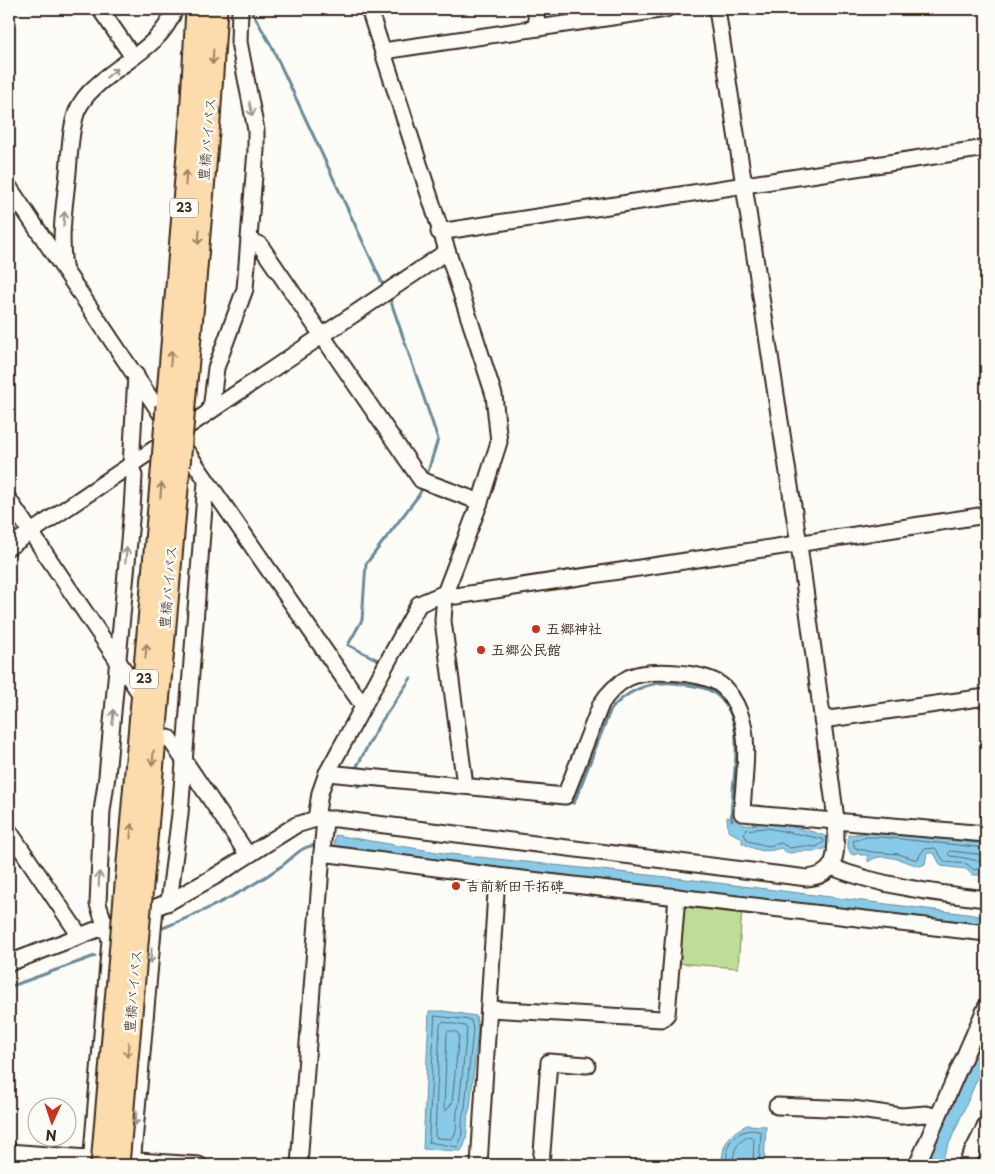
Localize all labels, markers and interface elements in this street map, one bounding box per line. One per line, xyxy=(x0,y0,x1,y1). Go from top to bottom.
one-way arrow xyxy=(209,49,218,65)
one-way arrow xyxy=(106,67,119,78)
street label: 豊橋バイパス xyxy=(192,96,221,182)
one-way arrow xyxy=(247,100,256,116)
one-way arrow xyxy=(181,170,191,186)
road number: 23 xyxy=(170,198,198,218)
one-way arrow xyxy=(59,212,68,228)
one-way arrow xyxy=(194,229,204,245)
one-way arrow xyxy=(167,350,176,366)
one-way arrow xyxy=(156,482,166,498)
street label: 豊橋バイパス xyxy=(153,544,182,630)
one-way arrow xyxy=(122,547,131,563)
place label: 五郷神社 xyxy=(546,618,602,639)
marker: 五郷神社 xyxy=(530,623,542,635)
place label: 五郷公民館 xyxy=(491,639,561,660)
one-way arrow xyxy=(142,644,151,660)
marker: 五郷公民館 xyxy=(475,644,487,656)
road number: 23 xyxy=(130,670,158,689)
one-way arrow xyxy=(108,709,118,725)
one-way arrow xyxy=(148,750,158,766)
one-way arrow xyxy=(126,823,135,839)
one-way arrow xyxy=(95,871,104,887)
place label: 吉前新田干拓碑 xyxy=(466,875,564,896)
marker: 吉前新田干拓碑 xyxy=(450,880,462,892)
street label: 豊橋バイパス xyxy=(118,948,147,1034)
one-way arrow xyxy=(146,948,156,964)
one-way arrow xyxy=(123,1042,133,1058)
north arrow xyxy=(28,1096,78,1146)
one-way arrow xyxy=(132,1110,141,1126)
text: N xyxy=(45,1125,57,1146)

